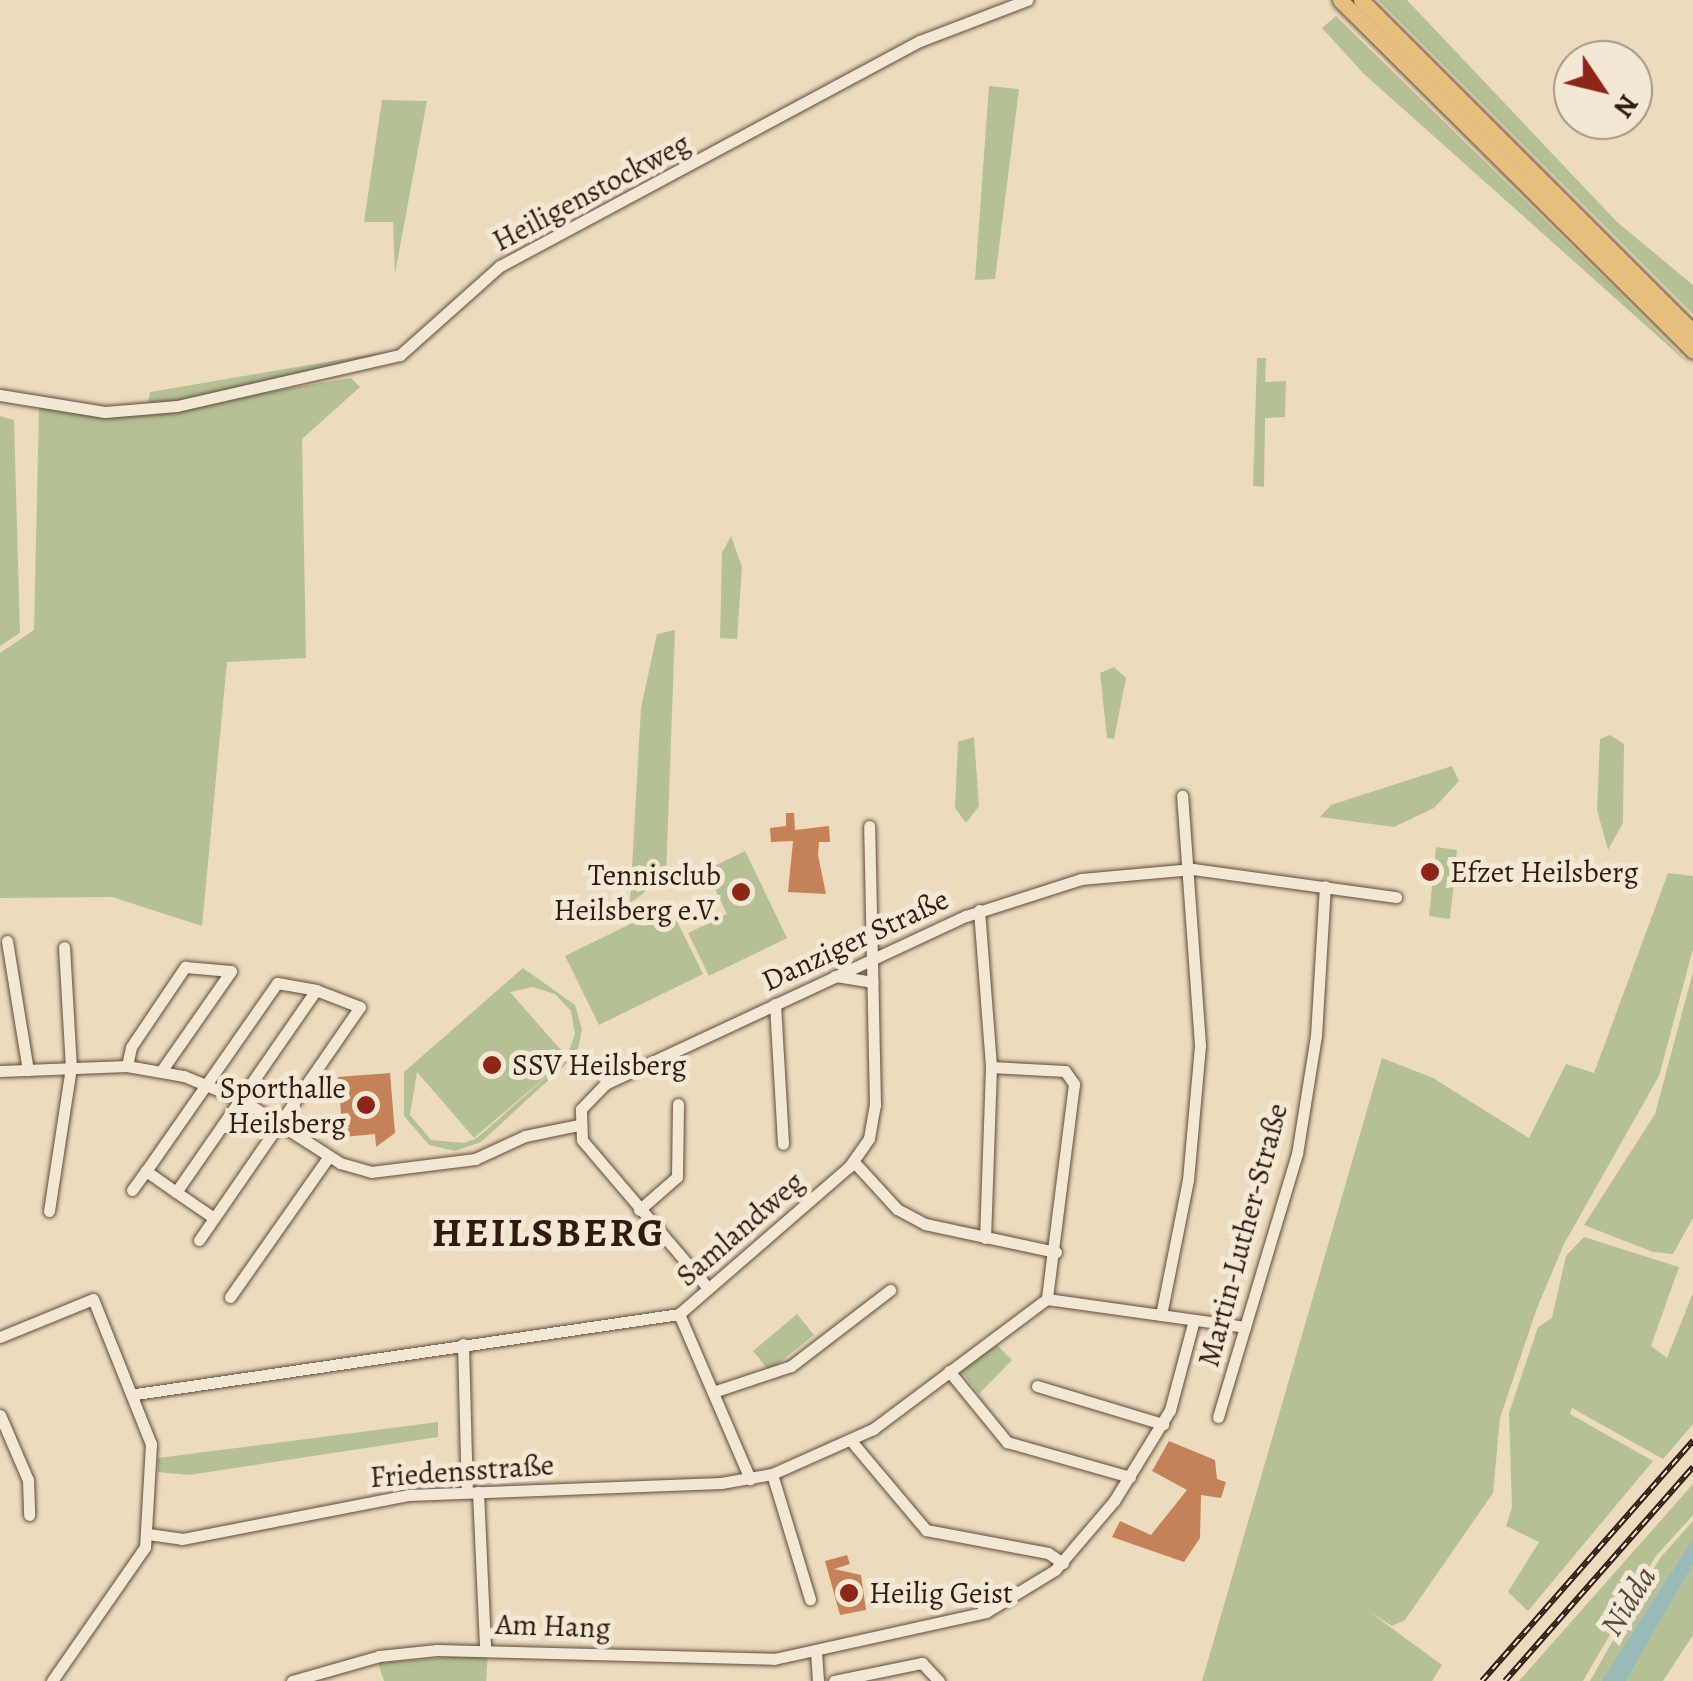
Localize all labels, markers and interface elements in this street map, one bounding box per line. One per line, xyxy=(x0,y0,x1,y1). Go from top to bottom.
north arrow xyxy=(1553,40,1653,140)
text: N xyxy=(1605,87,1647,125)
street label: Heiligenstockweg xyxy=(486,125,696,259)
place label: Efzet Heilsberg xyxy=(1450,854,1639,890)
place label: Tennisclub Heilsberg e.V. xyxy=(553,857,721,928)
marker: Efzet Heilsberg xyxy=(1419,861,1441,883)
marker: Tennisclub Heilsberg e.V. xyxy=(730,881,752,903)
street label: Danziger Straße xyxy=(756,881,954,999)
place label: SSV Heilsberg xyxy=(512,1047,687,1083)
marker: SSV Heilsberg xyxy=(481,1054,503,1076)
place label: Sporthalle Heilsberg xyxy=(220,1070,346,1140)
marker: Sporthalle Heilsberg xyxy=(355,1094,377,1116)
street label: Martin-Luther-Straße xyxy=(1191,1099,1295,1371)
street label: Samlandweg xyxy=(669,1164,811,1294)
district label: HEILSBERG xyxy=(432,1209,666,1257)
street label: Friedensstraße xyxy=(369,1447,555,1495)
water label: Nidda xyxy=(1592,1559,1664,1643)
place label: Heilig Geist xyxy=(869,1575,1013,1611)
marker: Heilig Geist xyxy=(838,1582,860,1604)
street label: Am Hang xyxy=(495,1606,611,1646)

